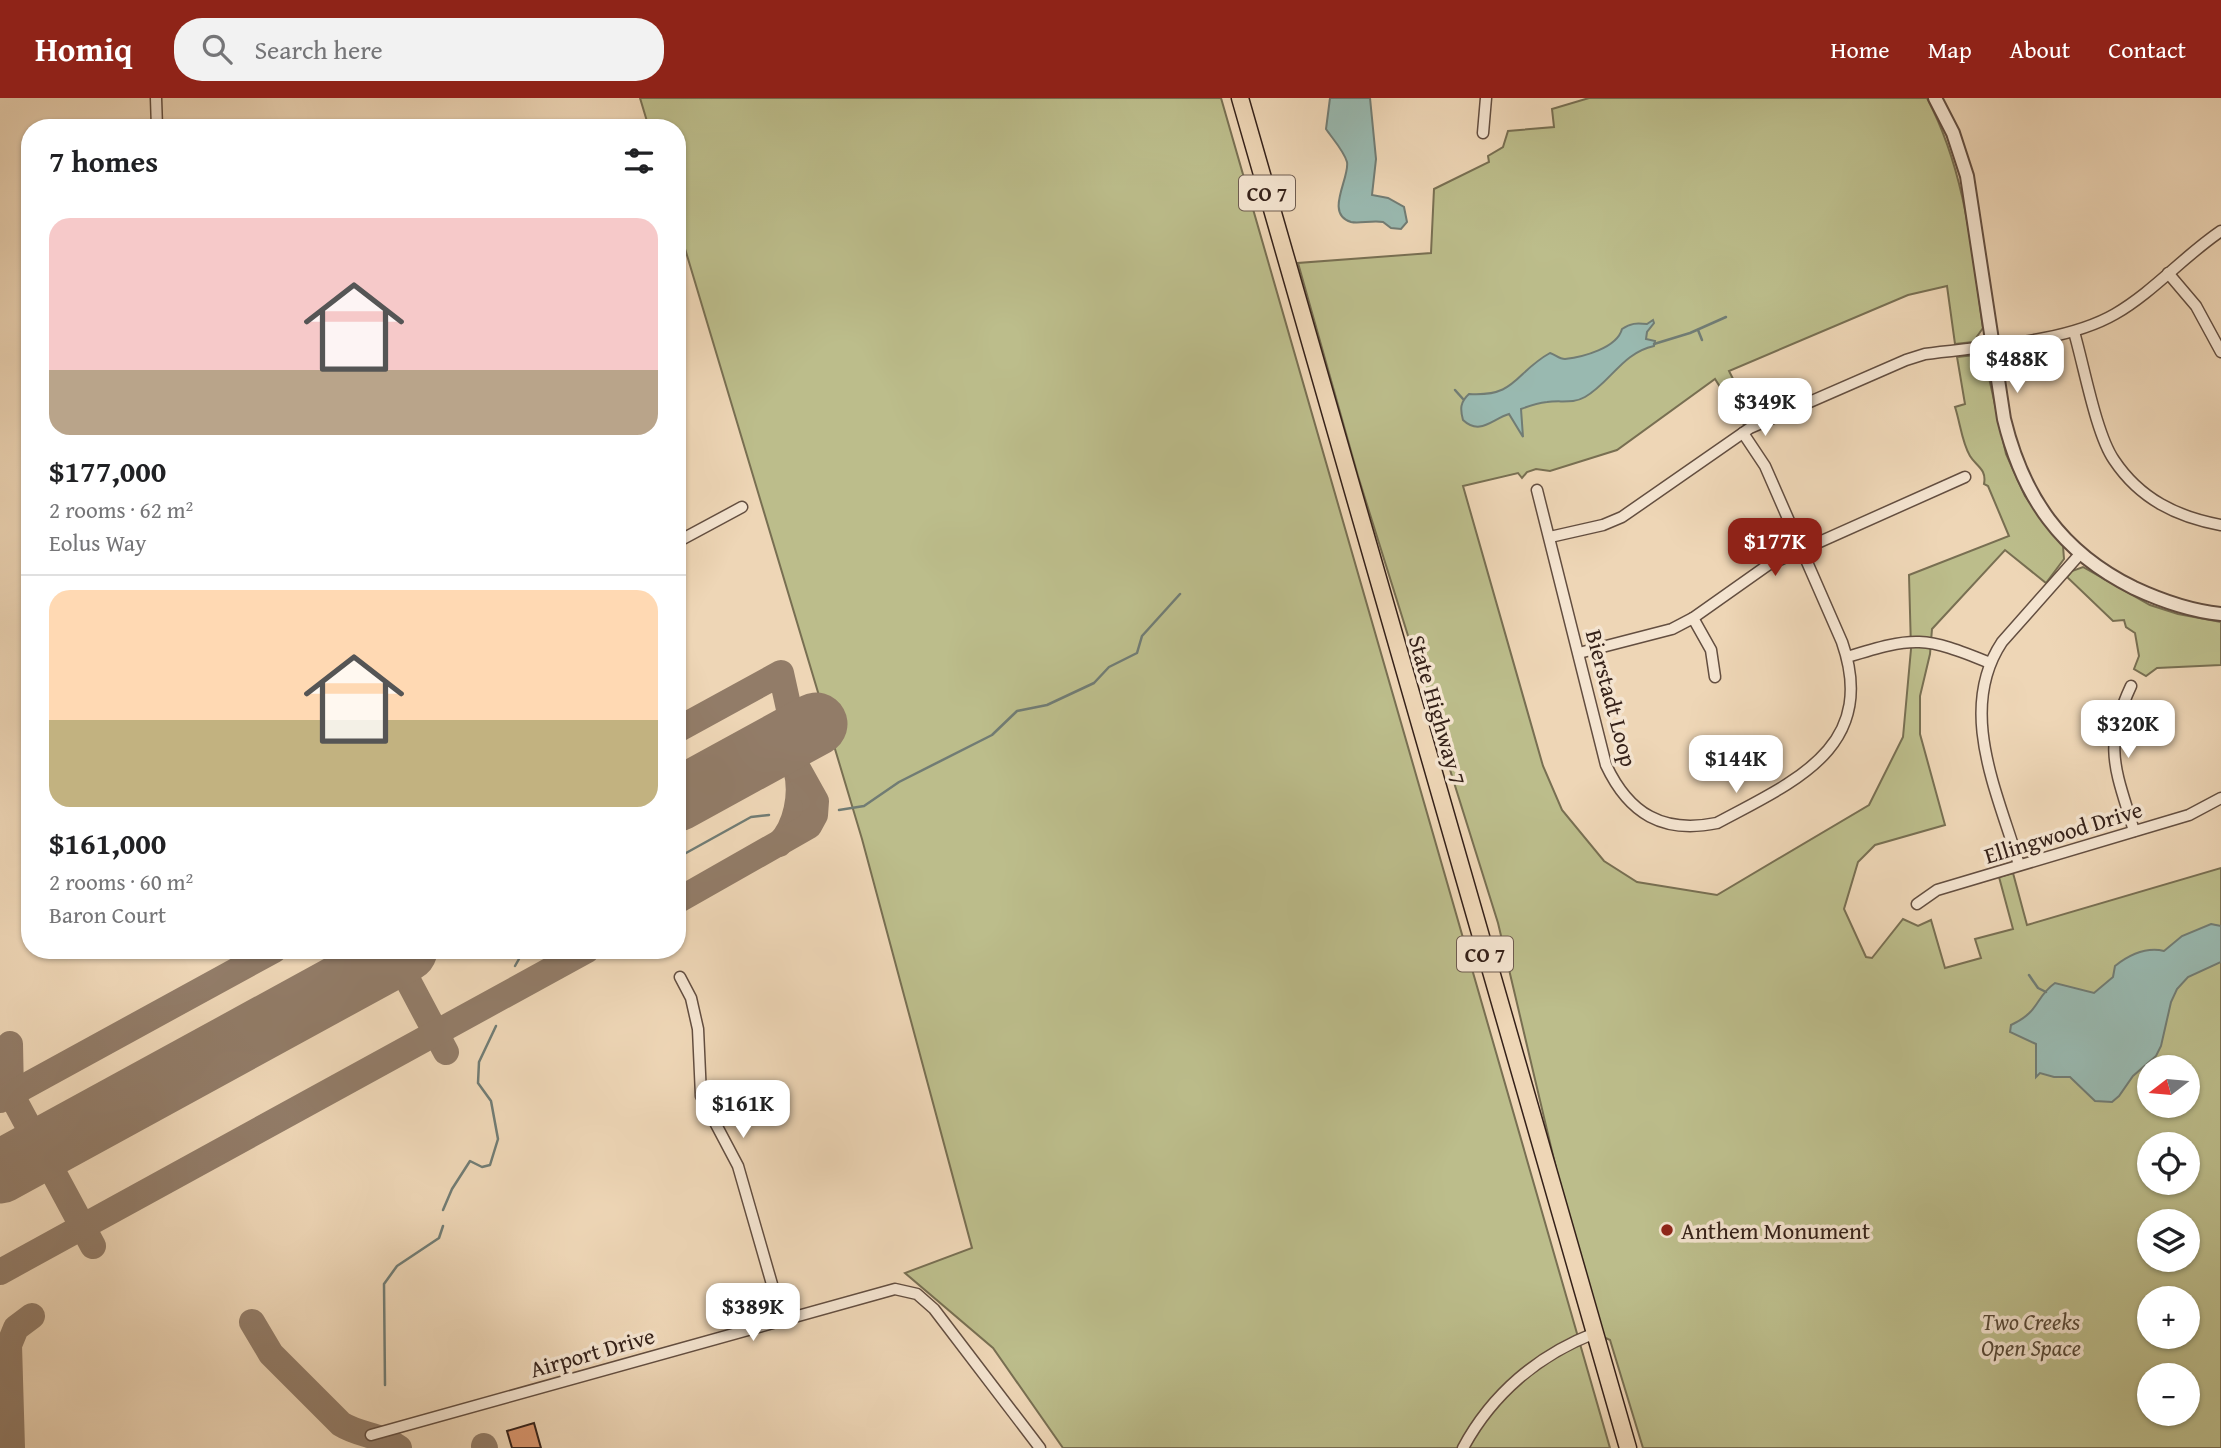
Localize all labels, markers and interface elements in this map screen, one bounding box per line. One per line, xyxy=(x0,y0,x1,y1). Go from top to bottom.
search box xyxy=(174,18,664,81)
text: Homiq xyxy=(35,25,132,73)
icon: search xyxy=(198,30,236,68)
text: Search here xyxy=(254,30,383,69)
text: Home xyxy=(1831,32,1890,67)
text: Map xyxy=(1928,32,1972,67)
text: About xyxy=(2010,32,2070,67)
text: Contact xyxy=(2108,32,2186,67)
text: 7 homes xyxy=(49,139,158,183)
icon: filters xyxy=(620,142,658,180)
road number: CO 7 xyxy=(1239,176,1295,210)
icon: home xyxy=(291,264,417,390)
pin: $488K xyxy=(1968,336,2066,395)
text: $488K xyxy=(1986,341,2048,374)
pin: $349K xyxy=(1716,378,1814,438)
text: $349K xyxy=(1734,384,1796,417)
text: $177,000 xyxy=(49,449,166,493)
text: 2 rooms · 62 m² xyxy=(49,493,193,526)
pin: $177K xyxy=(1726,518,1824,578)
text: $177K xyxy=(1744,524,1806,557)
text: Eolus Way xyxy=(49,526,146,559)
street label: Bierstadt Loop xyxy=(1578,626,1646,770)
street label: State Highway 7 xyxy=(1401,631,1475,789)
icon: home xyxy=(291,636,417,762)
pin: $320K xyxy=(2079,700,2177,760)
text: $320K xyxy=(2097,706,2159,739)
pin: $144K xyxy=(1687,736,1785,795)
text: $144K xyxy=(1705,741,1767,774)
street label: Ellingwood Drive xyxy=(1980,792,2146,872)
text: $161,000 xyxy=(49,821,166,865)
text: 2 rooms · 60 m² xyxy=(49,865,193,898)
text: Baron Court xyxy=(49,898,166,931)
road number: CO 7 xyxy=(1457,936,1513,972)
north arrow xyxy=(2137,1055,2200,1118)
map controls xyxy=(2137,1055,2200,1426)
pin: $161K xyxy=(694,1080,792,1140)
text: $161K xyxy=(712,1086,774,1119)
button: locate xyxy=(2137,1132,2200,1195)
button: layers xyxy=(2137,1209,2200,1272)
place label: Anthem Monument xyxy=(1681,1214,1870,1247)
marker: Anthem Monument xyxy=(1659,1222,1675,1238)
pin: $389K xyxy=(704,1284,802,1343)
button: + xyxy=(2137,1286,2200,1349)
text: $389K xyxy=(722,1289,784,1322)
park label: Two Creeks Open Space xyxy=(1981,1305,2081,1364)
street label: Airport Drive xyxy=(526,1318,658,1386)
button: − xyxy=(2137,1363,2200,1426)

